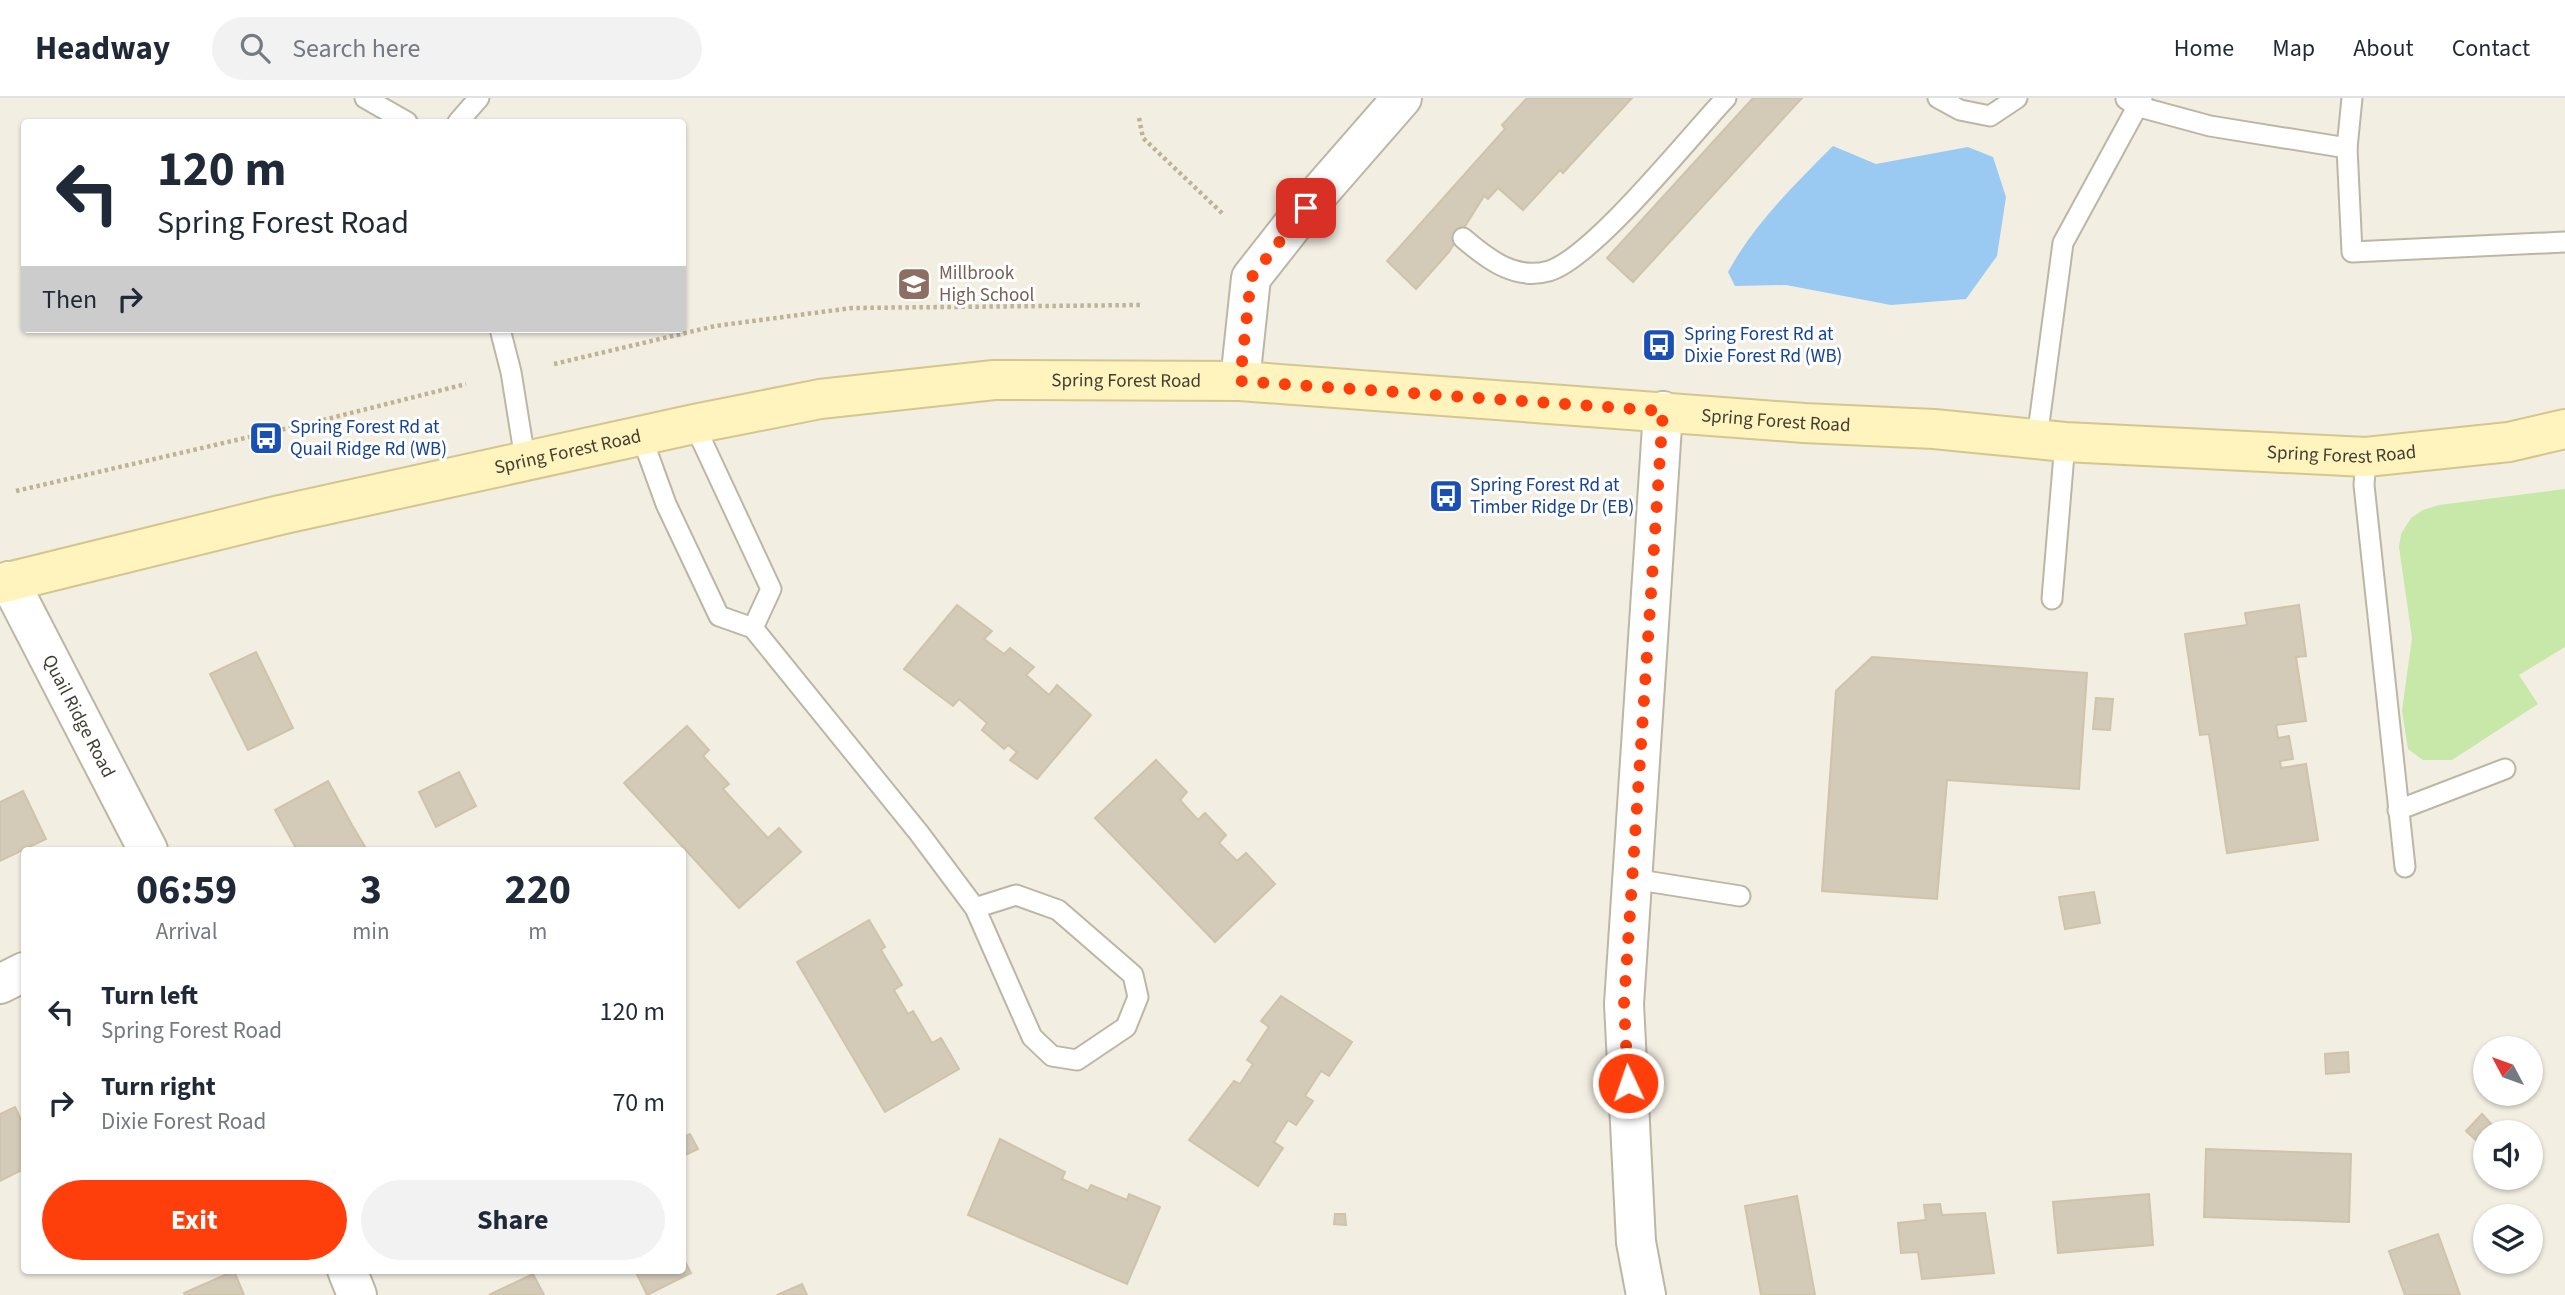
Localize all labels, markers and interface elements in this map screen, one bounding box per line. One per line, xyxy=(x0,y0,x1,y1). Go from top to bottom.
search box xyxy=(212,17,702,80)
text: Headway xyxy=(35,25,170,72)
icon: search xyxy=(236,29,274,67)
text: Search here xyxy=(292,30,420,67)
text: Home xyxy=(2174,31,2234,66)
text: Map xyxy=(2272,31,2315,66)
text: About xyxy=(2353,31,2414,66)
text: Contact xyxy=(2452,31,2530,66)
text: 120 m xyxy=(157,135,286,205)
icon: left xyxy=(42,147,133,238)
pin xyxy=(1276,178,1336,238)
icon: arrive xyxy=(1287,189,1325,227)
text: Spring Forest Road xyxy=(157,200,409,246)
place label: Millbrook High School xyxy=(939,260,1035,309)
school or university icon: Millbrook High School xyxy=(895,265,933,303)
icon: right xyxy=(111,280,149,318)
text: Then xyxy=(42,281,97,318)
place label: Spring Forest Rd at Dixie Forest Rd (WB) xyxy=(1684,321,1842,370)
bus stop icon: Spring Forest Rd at Dixie Forest Rd (WB) xyxy=(1640,326,1678,364)
street label: Spring Forest Road xyxy=(1051,367,1201,394)
street label: Spring Forest Road xyxy=(1700,402,1851,439)
place label: Spring Forest Rd at Quail Ridge Rd (WB) xyxy=(290,414,447,463)
bus stop icon: Spring Forest Rd at Quail Ridge Rd (WB) xyxy=(247,419,285,457)
street label: Spring Forest Road xyxy=(492,422,644,481)
street label: Spring Forest Road xyxy=(2266,438,2418,470)
place label: Spring Forest Rd at Timber Ridge Dr (EB) xyxy=(1470,472,1634,521)
bus stop icon: Spring Forest Rd at Timber Ridge Dr (EB) xyxy=(1427,477,1465,515)
street label: Quail Ridge Road xyxy=(36,650,122,782)
text: 06:59 xyxy=(136,860,237,920)
text: 3 xyxy=(360,860,382,920)
text: 220 xyxy=(504,860,571,920)
text: Arrival xyxy=(156,915,218,948)
text: min xyxy=(352,915,390,948)
text: m xyxy=(528,915,547,948)
text: Turn left xyxy=(101,977,198,1014)
icon: left xyxy=(42,993,80,1031)
text: 120 m xyxy=(599,993,665,1030)
text: Spring Forest Road xyxy=(101,1014,282,1047)
north arrow xyxy=(2473,1036,2543,1106)
map controls xyxy=(2473,1036,2543,1274)
position arrow xyxy=(1591,1046,1665,1120)
text: Turn right xyxy=(101,1068,216,1105)
icon: right xyxy=(42,1084,80,1122)
text: 70 m xyxy=(612,1084,665,1121)
text: Dixie Forest Road xyxy=(101,1105,266,1138)
button: sound xyxy=(2473,1120,2543,1190)
button: Exit xyxy=(42,1180,347,1260)
button: Share xyxy=(361,1180,665,1260)
button: layers xyxy=(2473,1204,2543,1274)

